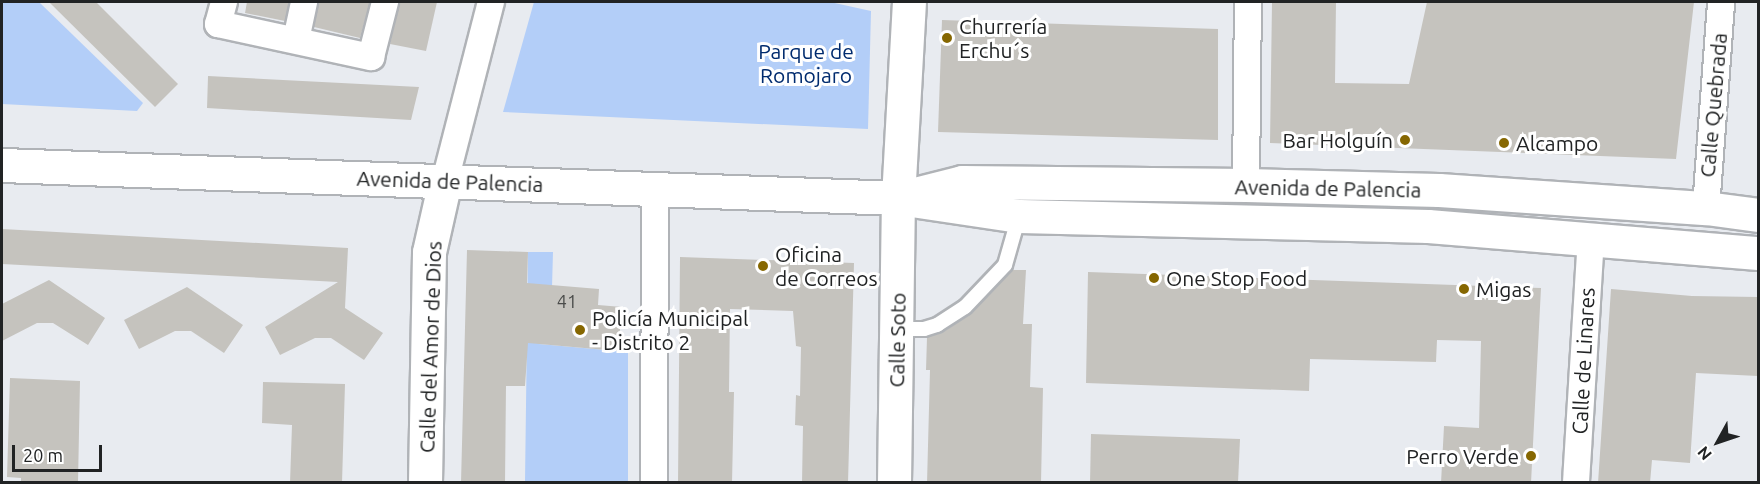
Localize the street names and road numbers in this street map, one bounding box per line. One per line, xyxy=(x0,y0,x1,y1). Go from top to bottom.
street label: Calle Quebrada xyxy=(1694,32,1732,178)
street label: Avenida de Palencia xyxy=(356,165,544,197)
street label: Avenida de Palencia xyxy=(1234,174,1422,202)
street label: Calle del Amor de Dios xyxy=(414,241,446,453)
street label: Calle de Linares xyxy=(1567,287,1599,435)
street label: Calle Soto xyxy=(884,292,910,388)

